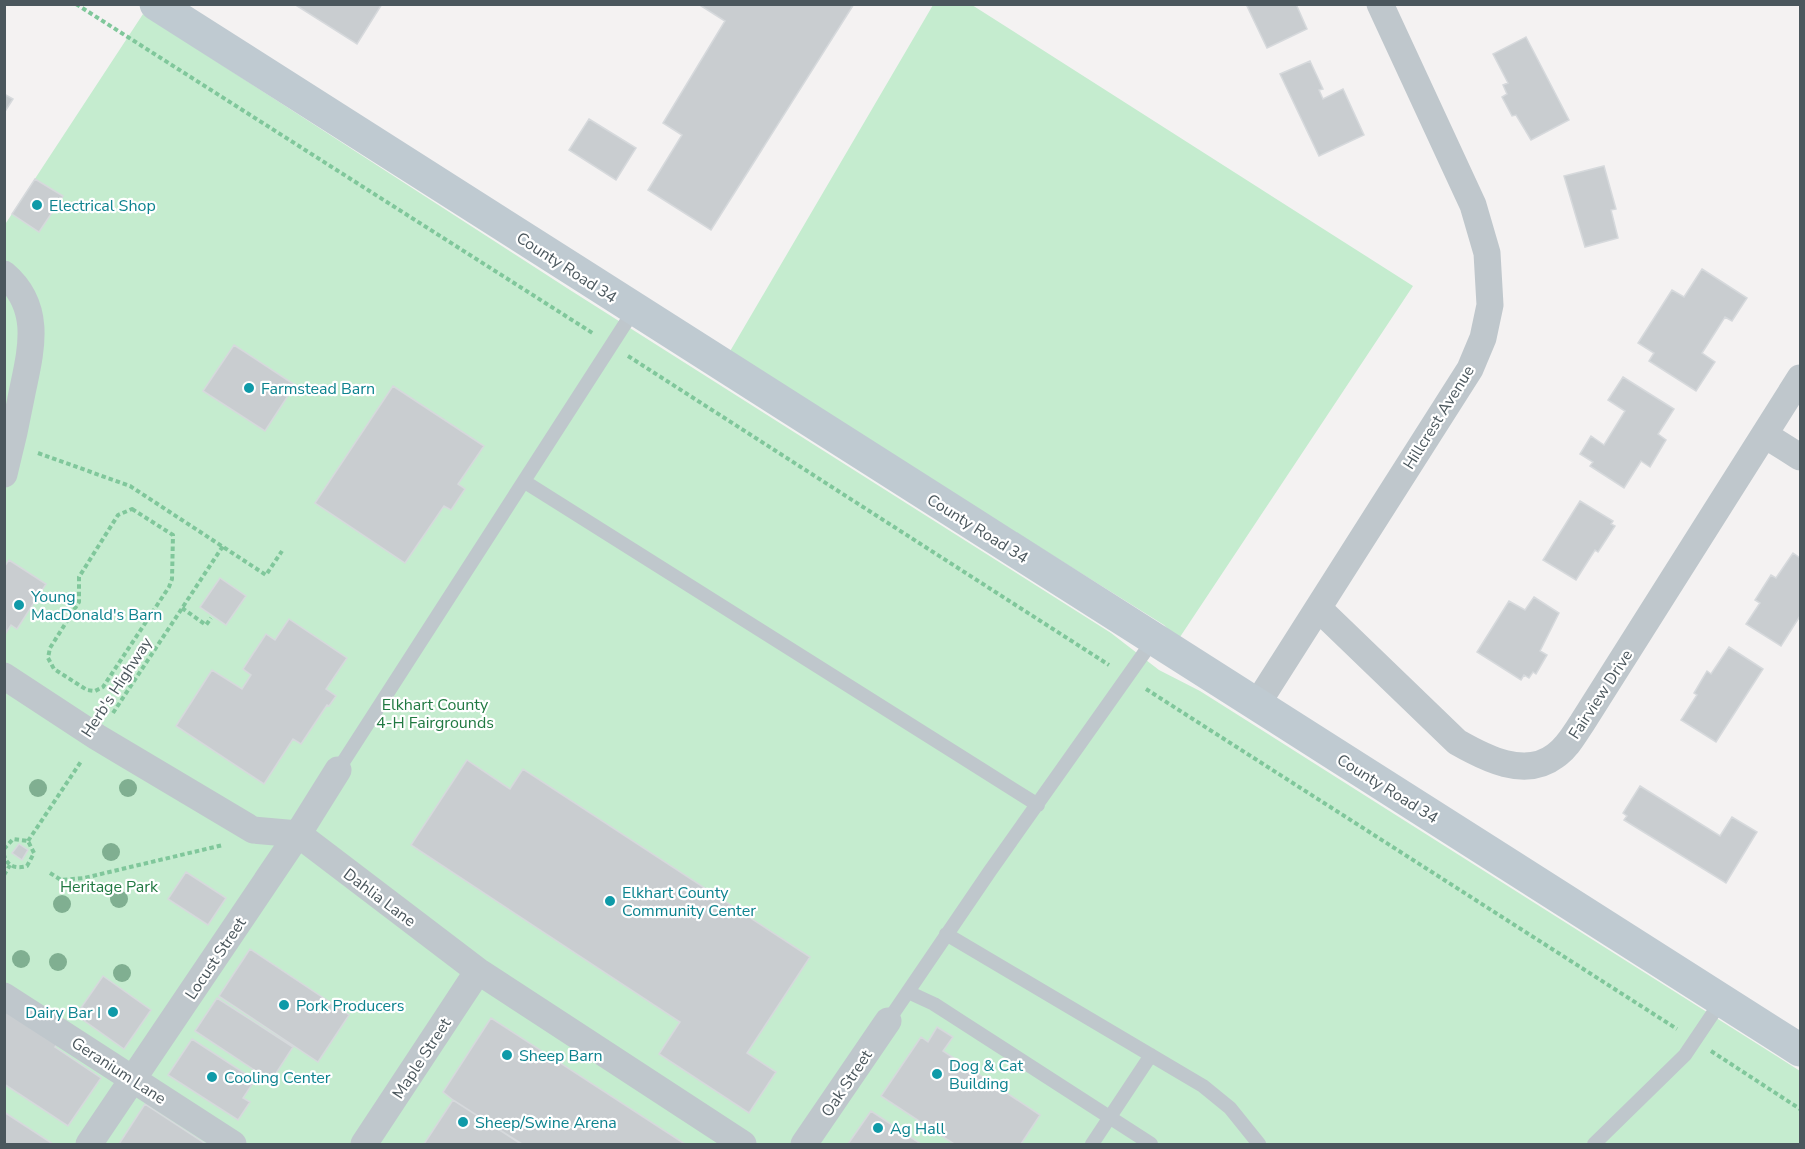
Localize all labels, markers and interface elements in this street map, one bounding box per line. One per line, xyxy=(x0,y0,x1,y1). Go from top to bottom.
place label: Electrical Shop xyxy=(49,195,156,217)
marker: Electrical Shop xyxy=(30,198,44,212)
street label: County Road 34 xyxy=(512,227,621,309)
street label: Hillcrest Avenue xyxy=(1398,361,1480,474)
place label: Farmstead Barn xyxy=(261,378,375,400)
marker: Farmstead Barn xyxy=(242,381,256,395)
street label: County Road 34 xyxy=(923,489,1033,569)
place label: Young MacDonald's Barn xyxy=(30,586,162,626)
marker: Young MacDonald's Barn xyxy=(12,598,26,612)
street label: Herb's Highway xyxy=(76,633,158,742)
street label: Fairview Drive xyxy=(1564,645,1638,744)
park label: Elkhart County 4-H Fairgrounds xyxy=(376,694,494,734)
street label: County Road 34 xyxy=(1333,749,1443,829)
street label: Dahlia Lane xyxy=(339,863,420,932)
park label: Heritage Park xyxy=(60,876,159,898)
place label: Elkhart County Community Center xyxy=(622,882,756,922)
marker: Elkhart County Community Center xyxy=(603,894,617,908)
street label: Locust Street xyxy=(180,913,252,1004)
place label: Pork Producers xyxy=(296,995,404,1017)
marker: Pork Producers xyxy=(277,998,291,1012)
place label: Dairy Bar I xyxy=(25,1002,101,1024)
marker: Dairy Bar I xyxy=(106,1005,120,1019)
street label: Maple Street xyxy=(387,1013,456,1103)
street label: Geranium Lane xyxy=(67,1032,170,1110)
place label: Sheep Barn xyxy=(519,1045,603,1067)
street label: Oak Street xyxy=(816,1045,878,1121)
marker: Sheep Barn xyxy=(500,1048,514,1062)
place label: Dog & Cat Building xyxy=(949,1055,1023,1095)
place label: Cooling Center xyxy=(224,1067,331,1089)
marker: Dog & Cat Building xyxy=(930,1067,944,1081)
marker: Cooling Center xyxy=(205,1070,219,1084)
place label: Sheep/Swine Arena xyxy=(475,1112,617,1134)
marker: Sheep/Swine Arena xyxy=(456,1115,470,1129)
place label: Ag Hall xyxy=(890,1118,945,1140)
marker: Ag Hall xyxy=(871,1121,885,1135)

